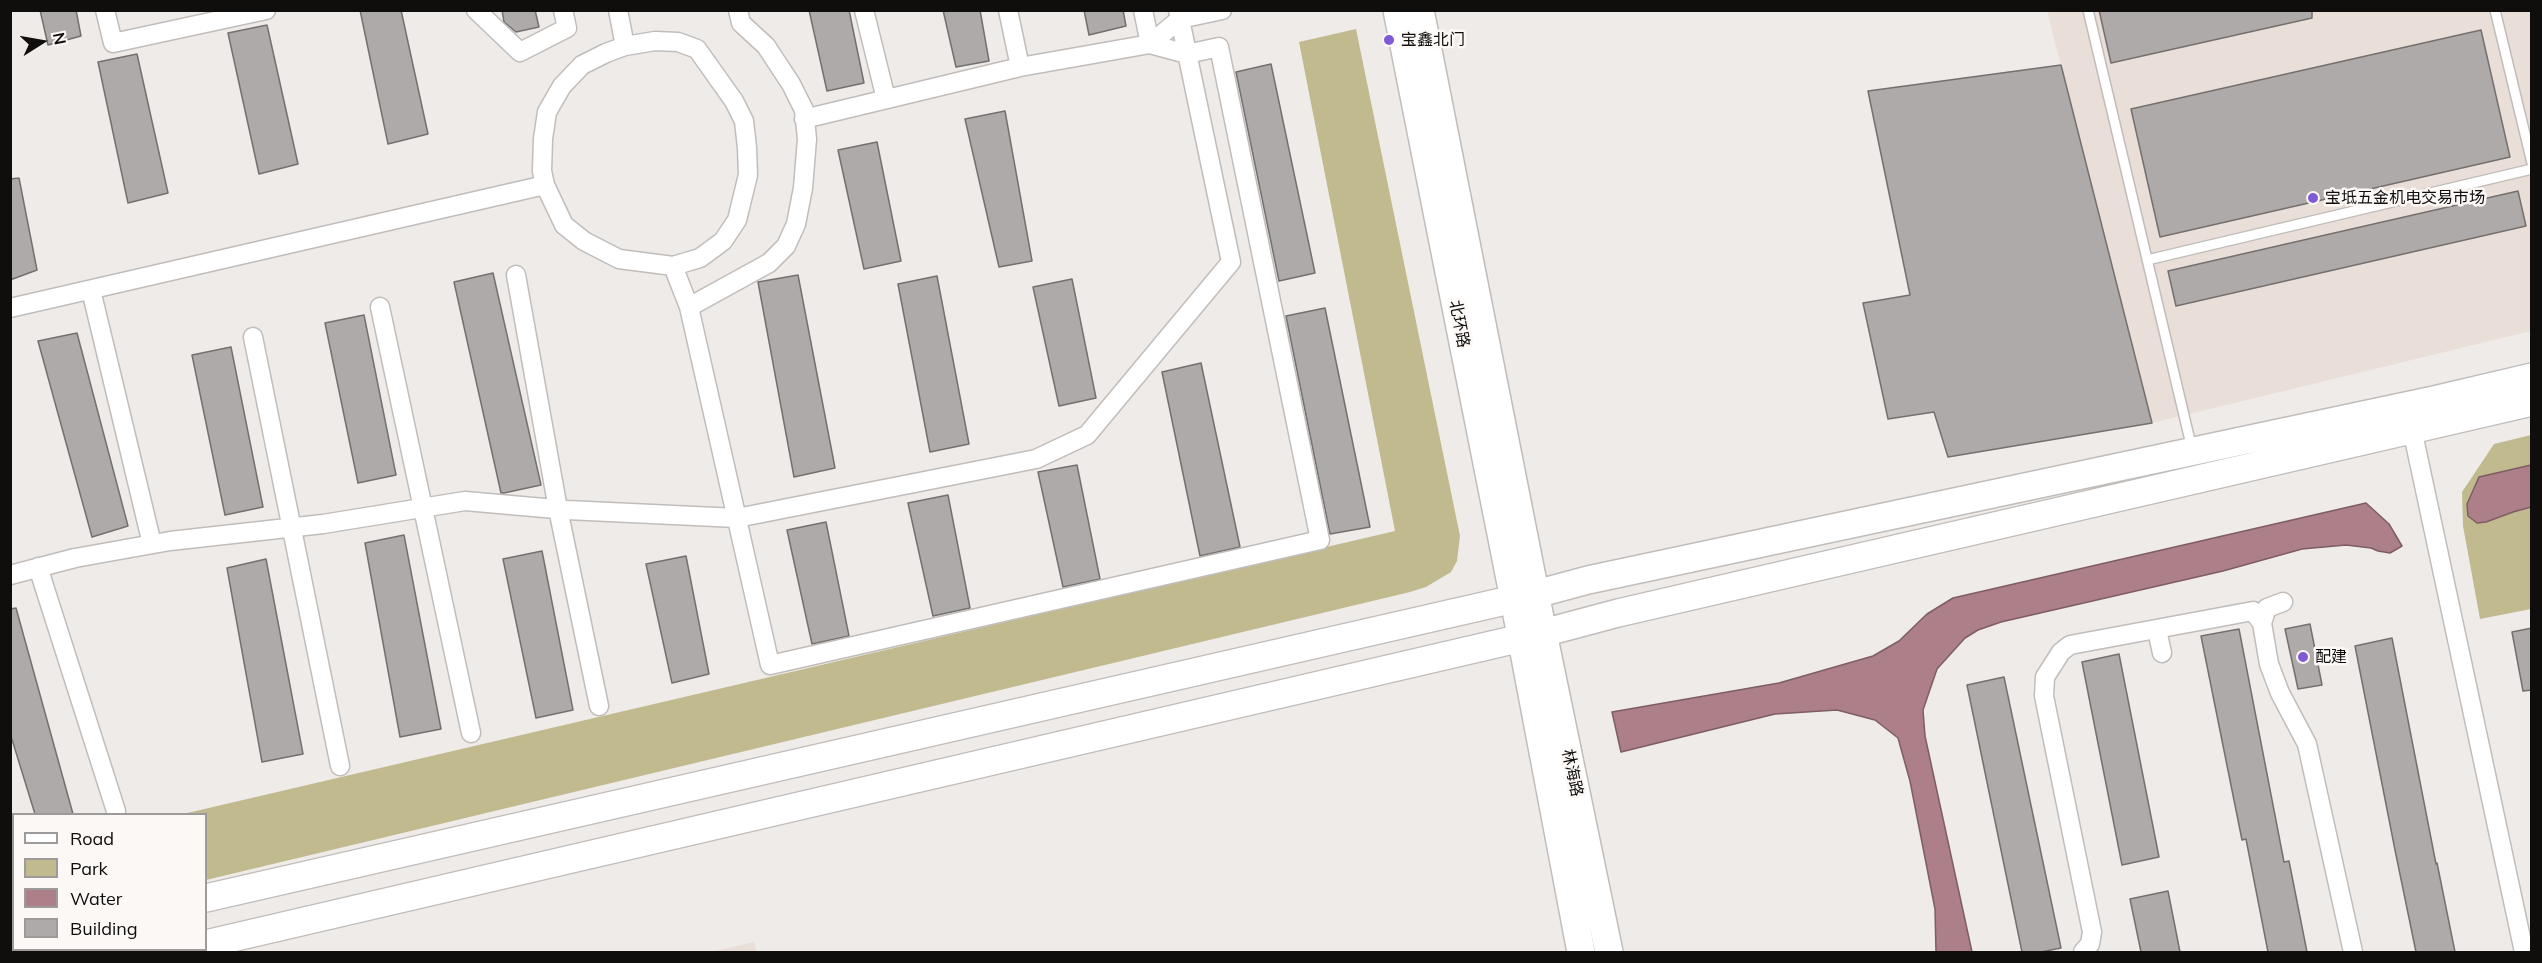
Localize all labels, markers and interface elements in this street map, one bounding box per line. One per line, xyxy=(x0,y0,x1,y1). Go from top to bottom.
north arrow xyxy=(12,12,72,72)
place label: 宝鑫北门 xyxy=(1401,30,1465,50)
text: N xyxy=(49,31,71,46)
marker: 宝鑫北门 xyxy=(1382,33,1396,47)
place label: 宝坻五金机电交易市场 xyxy=(2325,188,2485,208)
marker: 宝坻五金机电交易市场 xyxy=(2306,191,2320,205)
street label: 北环路 xyxy=(1445,299,1473,349)
place label: 配建 xyxy=(2315,647,2347,667)
marker: 配建 xyxy=(2296,650,2310,664)
street label: 林海路 xyxy=(1558,748,1586,798)
legend xyxy=(12,813,207,951)
text: Road xyxy=(70,827,114,850)
text: Park xyxy=(70,857,108,880)
text: Water xyxy=(70,887,122,910)
text: Building xyxy=(70,917,138,940)

